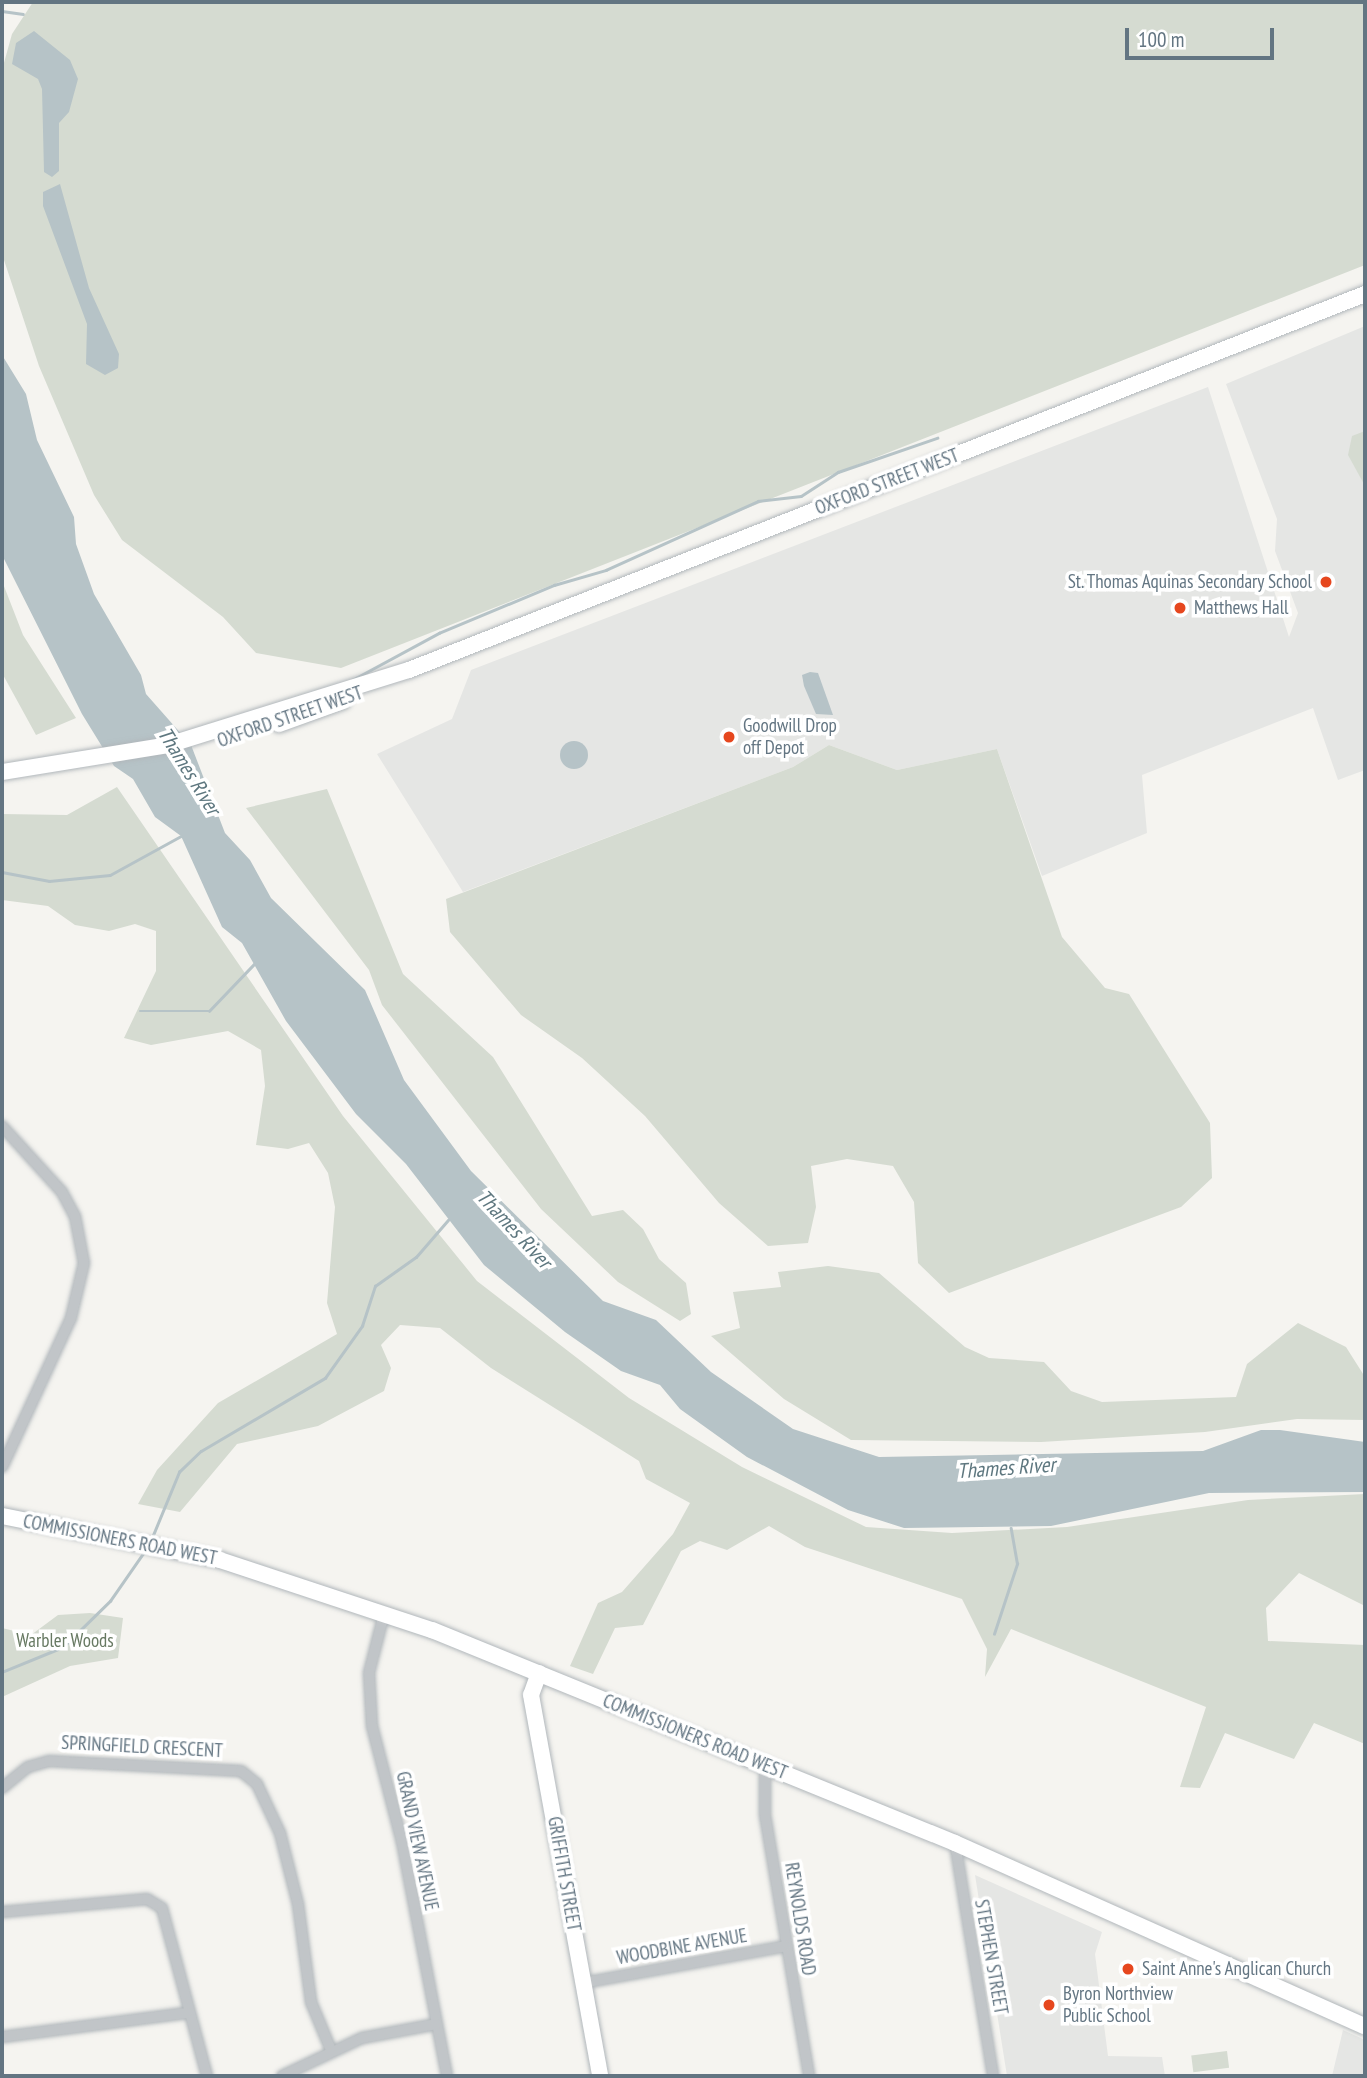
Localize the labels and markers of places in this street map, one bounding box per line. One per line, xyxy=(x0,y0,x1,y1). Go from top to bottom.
place label: St. Thomas Aquinas Secondary School xyxy=(1065,571,1312,593)
marker: St. Thomas Aquinas Secondary School xyxy=(1318,574,1334,590)
place label: Matthews Hall xyxy=(1194,597,1289,619)
marker: Matthews Hall xyxy=(1172,600,1188,616)
place label: Goodwill Drop off Depot xyxy=(743,715,837,759)
marker: Goodwill Drop off Depot xyxy=(721,729,737,745)
place label: Saint Anne's Anglican Church xyxy=(1142,1958,1332,1980)
marker: Saint Anne's Anglican Church xyxy=(1120,1961,1136,1977)
place label: Byron Northview Public School xyxy=(1063,1983,1173,2027)
marker: Byron Northview Public School xyxy=(1041,1997,1057,2013)

